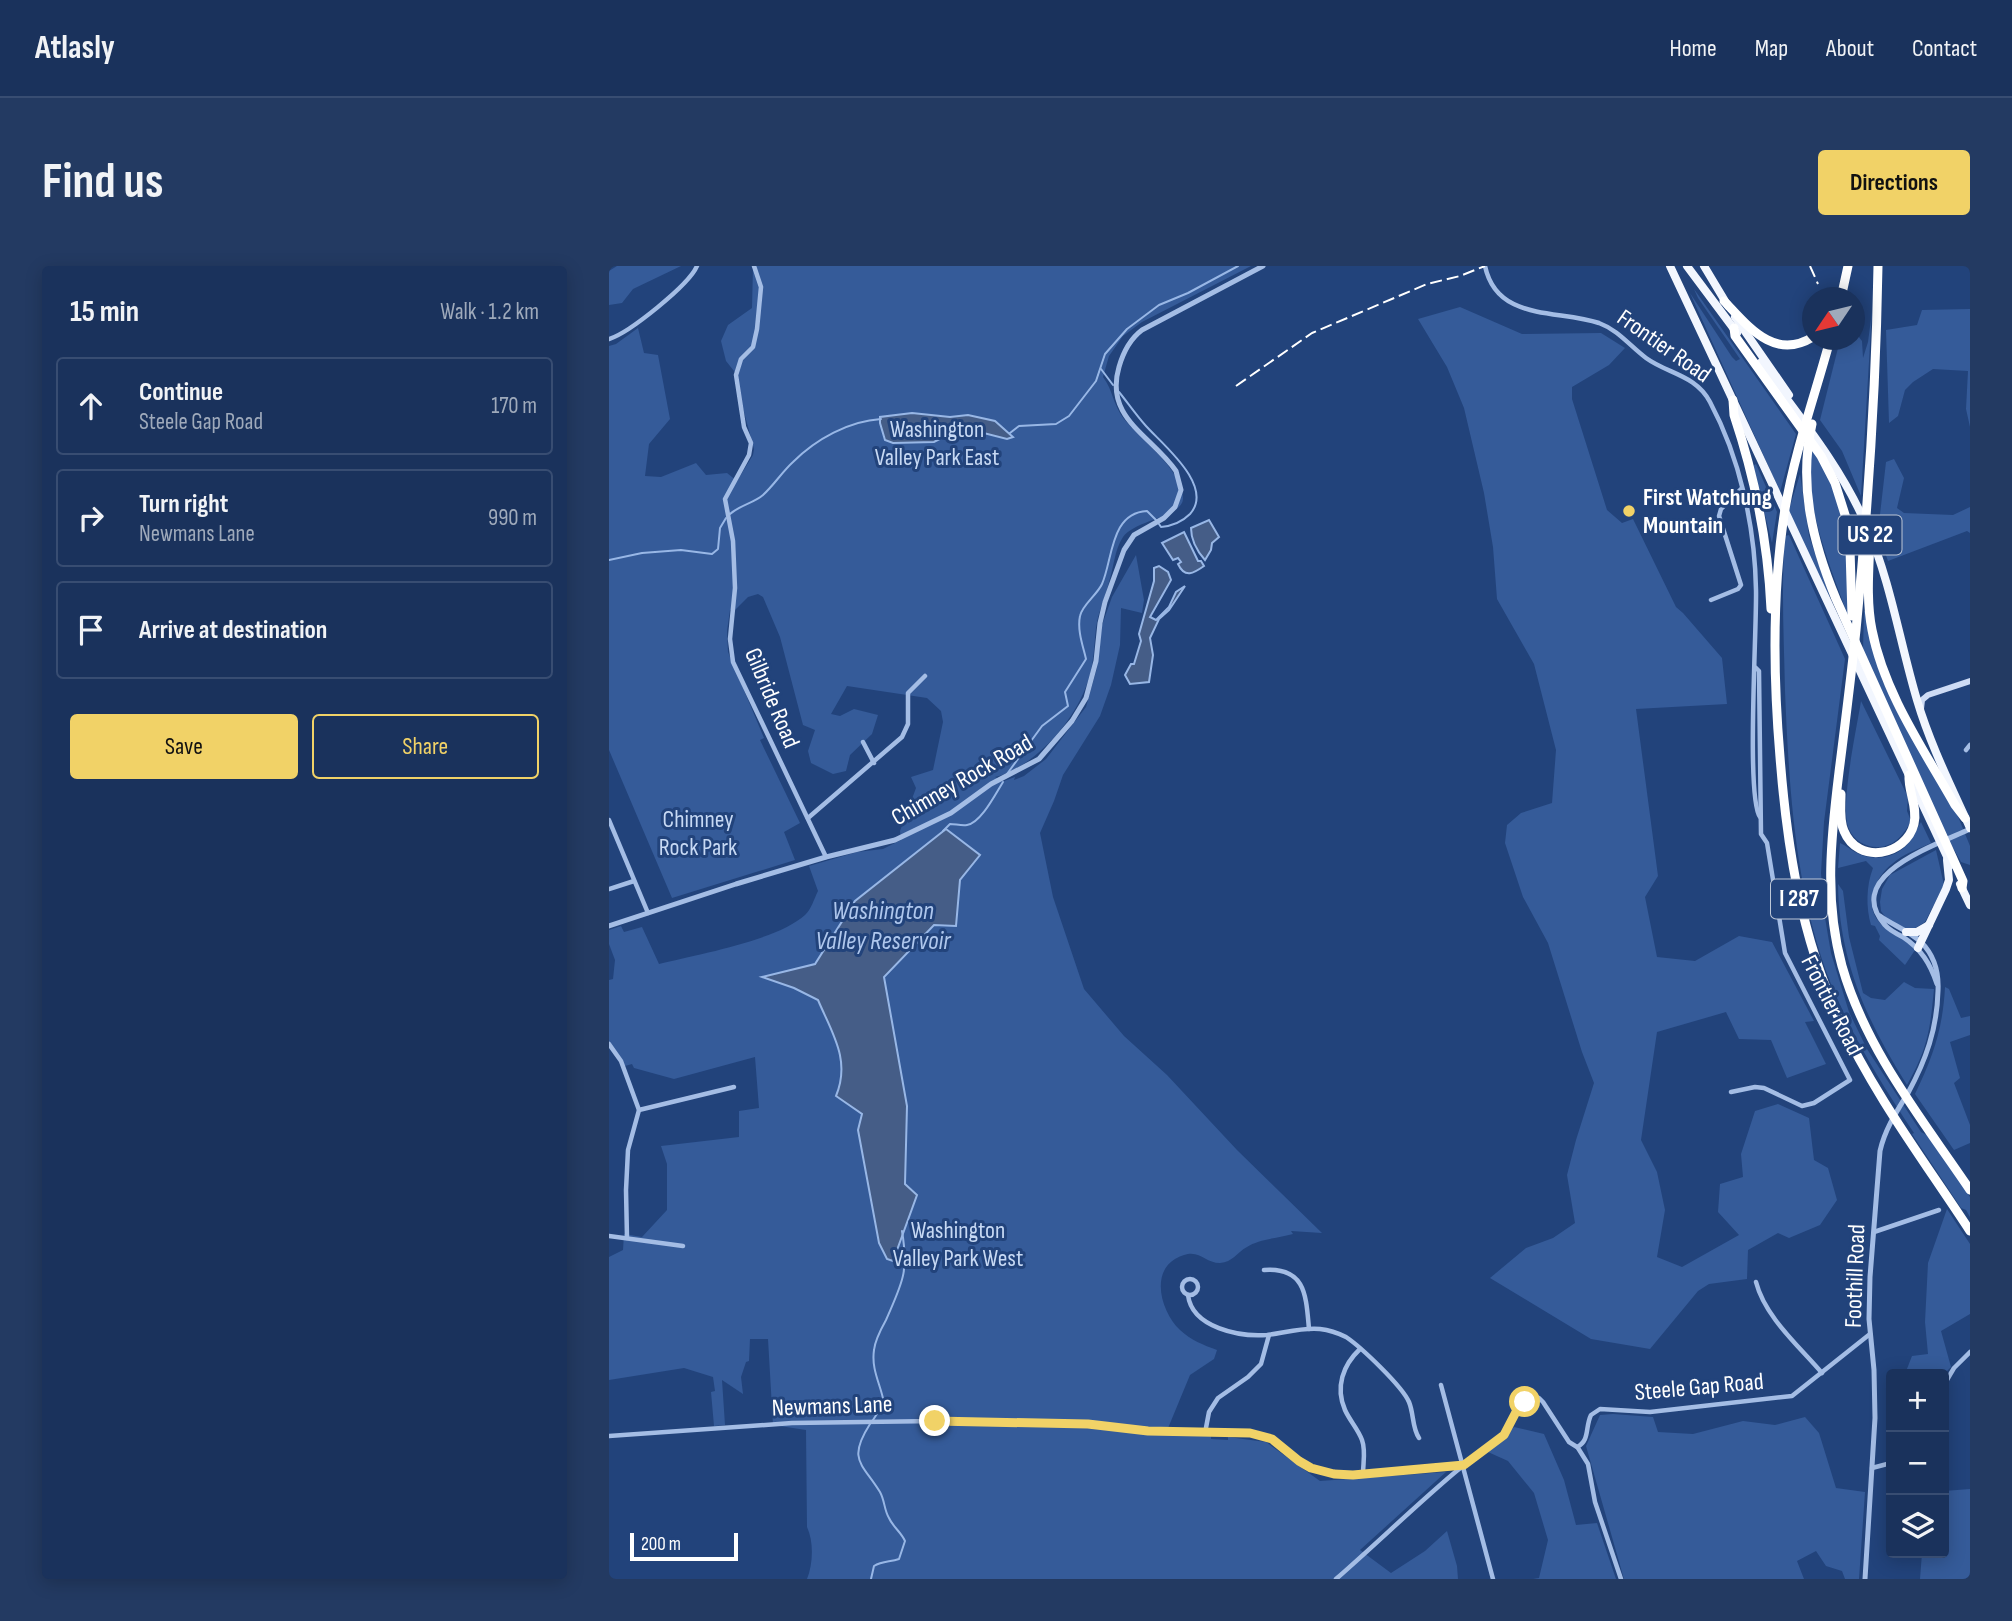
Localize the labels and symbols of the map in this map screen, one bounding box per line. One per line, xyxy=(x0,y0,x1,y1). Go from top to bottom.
north arrow xyxy=(1802,287,1865,350)
street label: Frontier Road xyxy=(1611,303,1717,389)
park label: Washington Valley Park East xyxy=(875,415,999,472)
place label: First Watchung Mountain xyxy=(1643,483,1772,540)
marker: First Watchung Mountain xyxy=(1621,503,1637,519)
road number: US 22 xyxy=(1839,516,1901,554)
street label: Gilbride Road xyxy=(738,644,806,752)
street label: Chimney Rock Road xyxy=(886,728,1038,832)
park label: Chimney Rock Park xyxy=(659,805,737,862)
road number: I 287 xyxy=(1771,880,1827,918)
water label: Washington Valley Reservoir xyxy=(815,896,952,957)
street label: Frontier Road xyxy=(1795,950,1869,1060)
park label: Washington Valley Park West xyxy=(893,1216,1023,1273)
street label: Foothill Road xyxy=(1839,1224,1871,1328)
street label: Steele Gap Road xyxy=(1633,1367,1765,1407)
route start xyxy=(1509,1386,1540,1417)
street label: Newmans Lane xyxy=(771,1389,893,1423)
route end xyxy=(919,1405,950,1436)
scale bar xyxy=(630,1530,739,1562)

